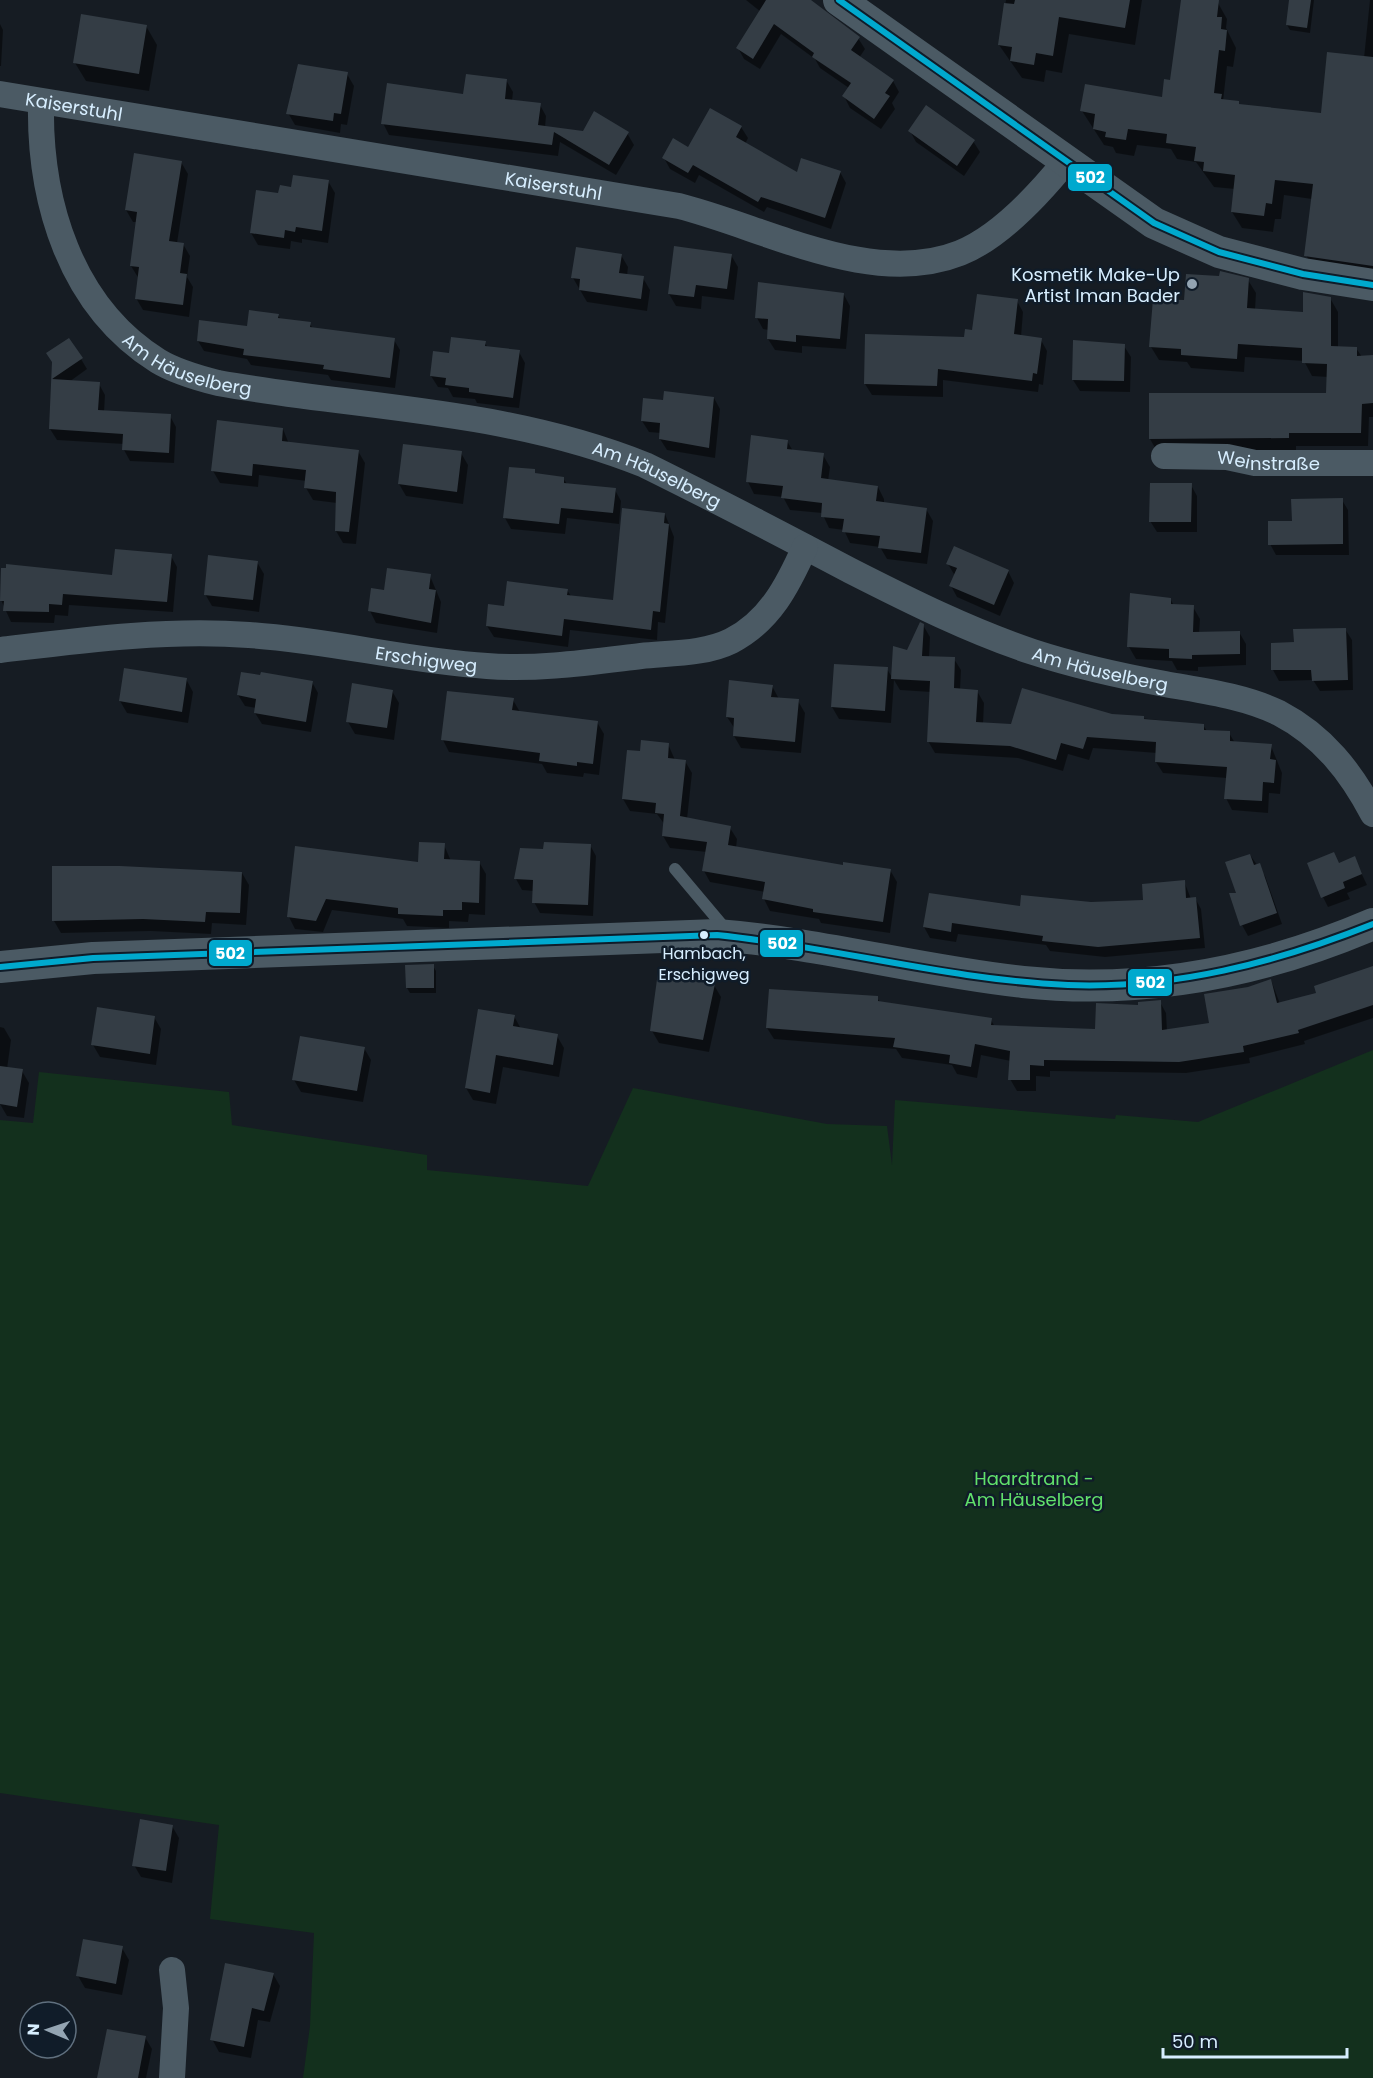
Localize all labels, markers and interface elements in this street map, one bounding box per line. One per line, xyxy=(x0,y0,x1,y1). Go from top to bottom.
street label: Kaiserstuhl xyxy=(24,86,124,127)
line badge: 502 xyxy=(1067,163,1113,192)
street label: Kaiserstuhl xyxy=(503,165,604,206)
text: 502 xyxy=(1075,166,1105,189)
place label: Kosmetik Make-Up Artist Iman Bader xyxy=(1011,262,1180,308)
marker: Kosmetik Make-Up Artist Iman Bader xyxy=(1185,277,1199,291)
street label: Am Häuselberg xyxy=(117,327,254,401)
street label: Am Häuselberg xyxy=(589,435,726,514)
street label: Weinstraße xyxy=(1217,444,1320,476)
street label: Erschigweg xyxy=(374,639,478,678)
street label: Am Häuselberg xyxy=(1029,640,1170,697)
marker: Hambach, Erschigweg xyxy=(698,929,710,941)
line badge: 502 xyxy=(759,929,804,958)
text: 502 xyxy=(767,932,797,955)
line badge: 502 xyxy=(208,939,253,967)
text: 502 xyxy=(215,942,245,965)
place label: Hambach, Erschigweg xyxy=(658,942,750,986)
line badge: 502 xyxy=(1127,968,1173,997)
text: 502 xyxy=(1135,971,1165,994)
park label: Haardtrand - Am Häuselberg xyxy=(965,1466,1103,1512)
north arrow xyxy=(18,2000,78,2060)
scale bar xyxy=(1163,2021,1348,2059)
text: N xyxy=(22,2023,45,2036)
text: 50 m xyxy=(1172,2029,1218,2054)

